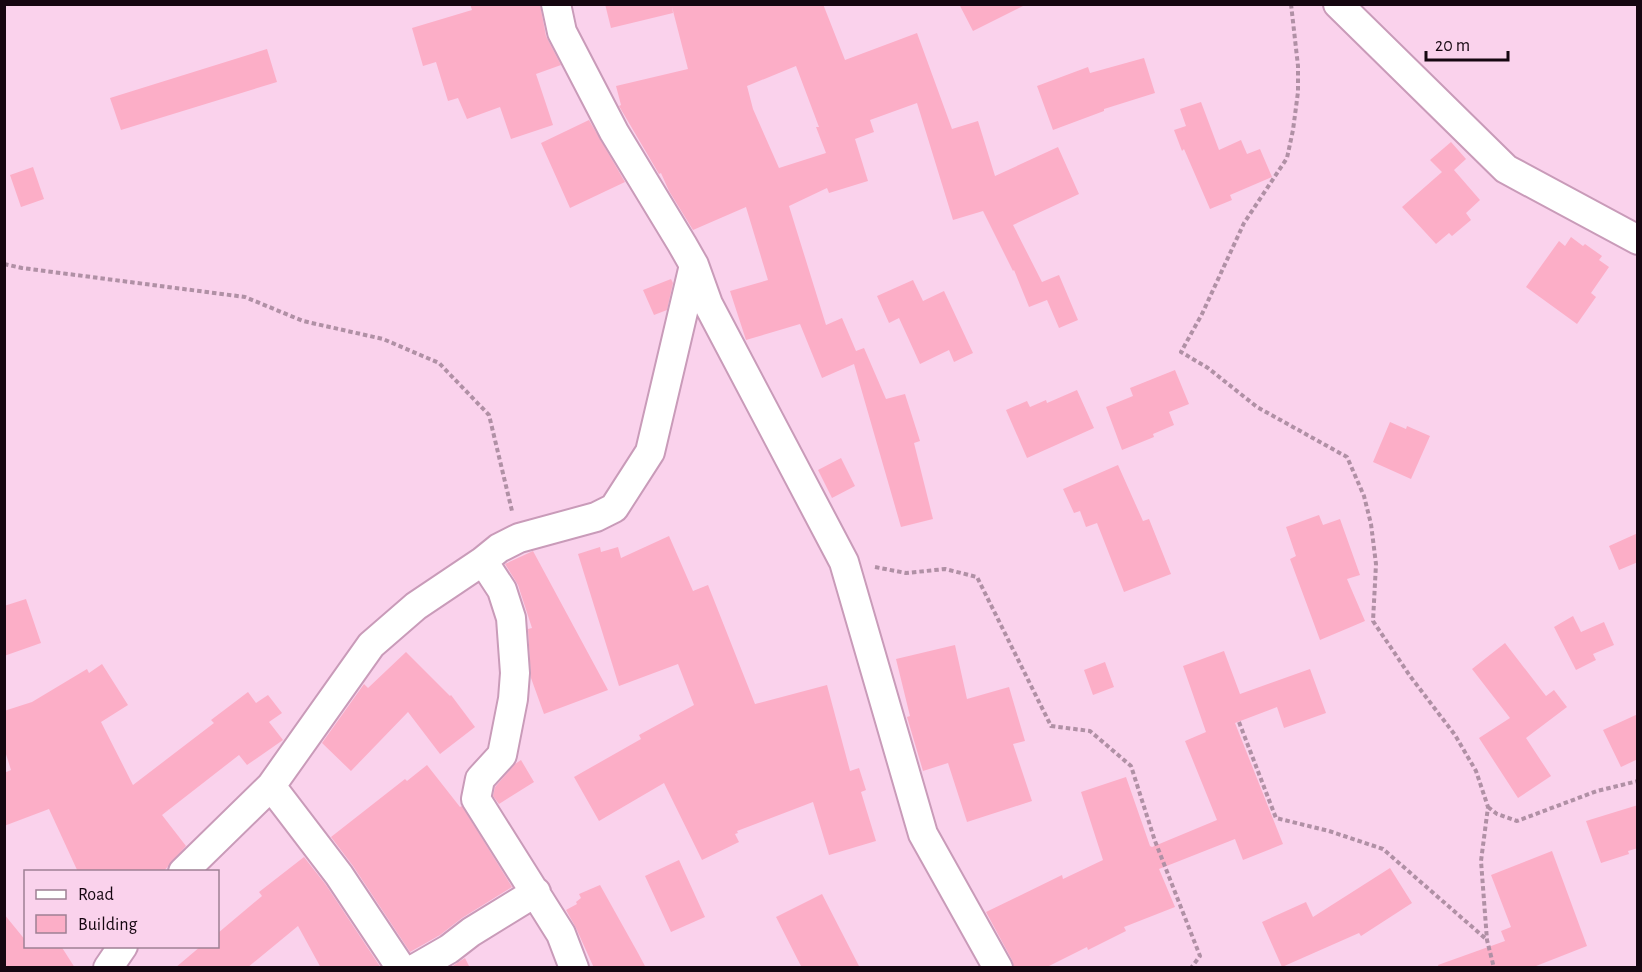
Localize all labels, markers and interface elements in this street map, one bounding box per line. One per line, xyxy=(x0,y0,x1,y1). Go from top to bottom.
scale bar xyxy=(1426,24,1508,62)
text: 20 m xyxy=(1435,37,1470,55)
legend xyxy=(24,870,219,948)
text: Road xyxy=(78,886,114,904)
text: Building xyxy=(78,916,138,934)

